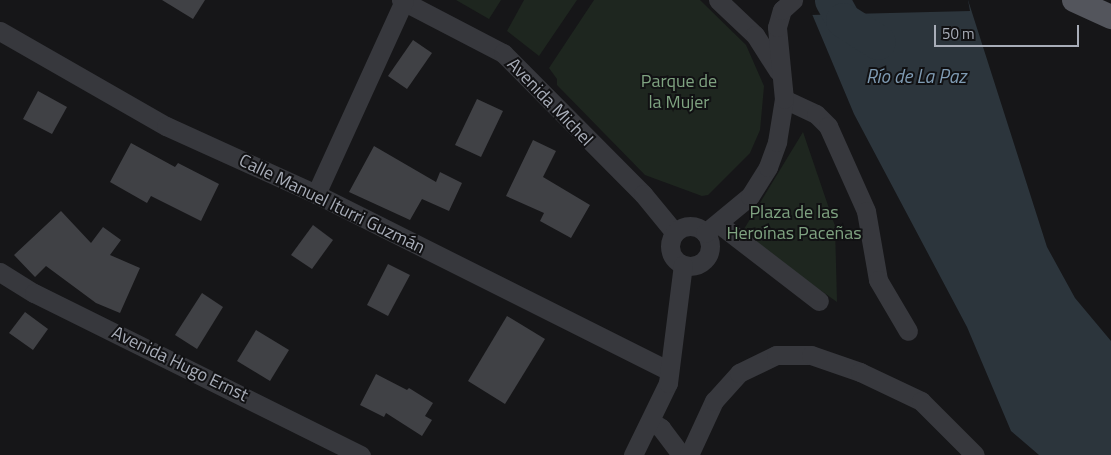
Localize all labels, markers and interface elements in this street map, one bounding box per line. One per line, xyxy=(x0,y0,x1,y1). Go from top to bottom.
scale bar xyxy=(936,15,1081,47)
text: 50 m xyxy=(942,22,975,45)
street label: Avenida Michel xyxy=(503,54,597,150)
water label: Río de La Paz xyxy=(866,65,966,87)
park label: Parque de la Mujer xyxy=(641,71,717,114)
street label: Calle Manuel Iturri Guzmán xyxy=(236,150,428,258)
park label: Plaza de las Heroínas Paceñas xyxy=(726,202,862,244)
street label: Avenida Hugo Ernst xyxy=(108,322,252,406)

